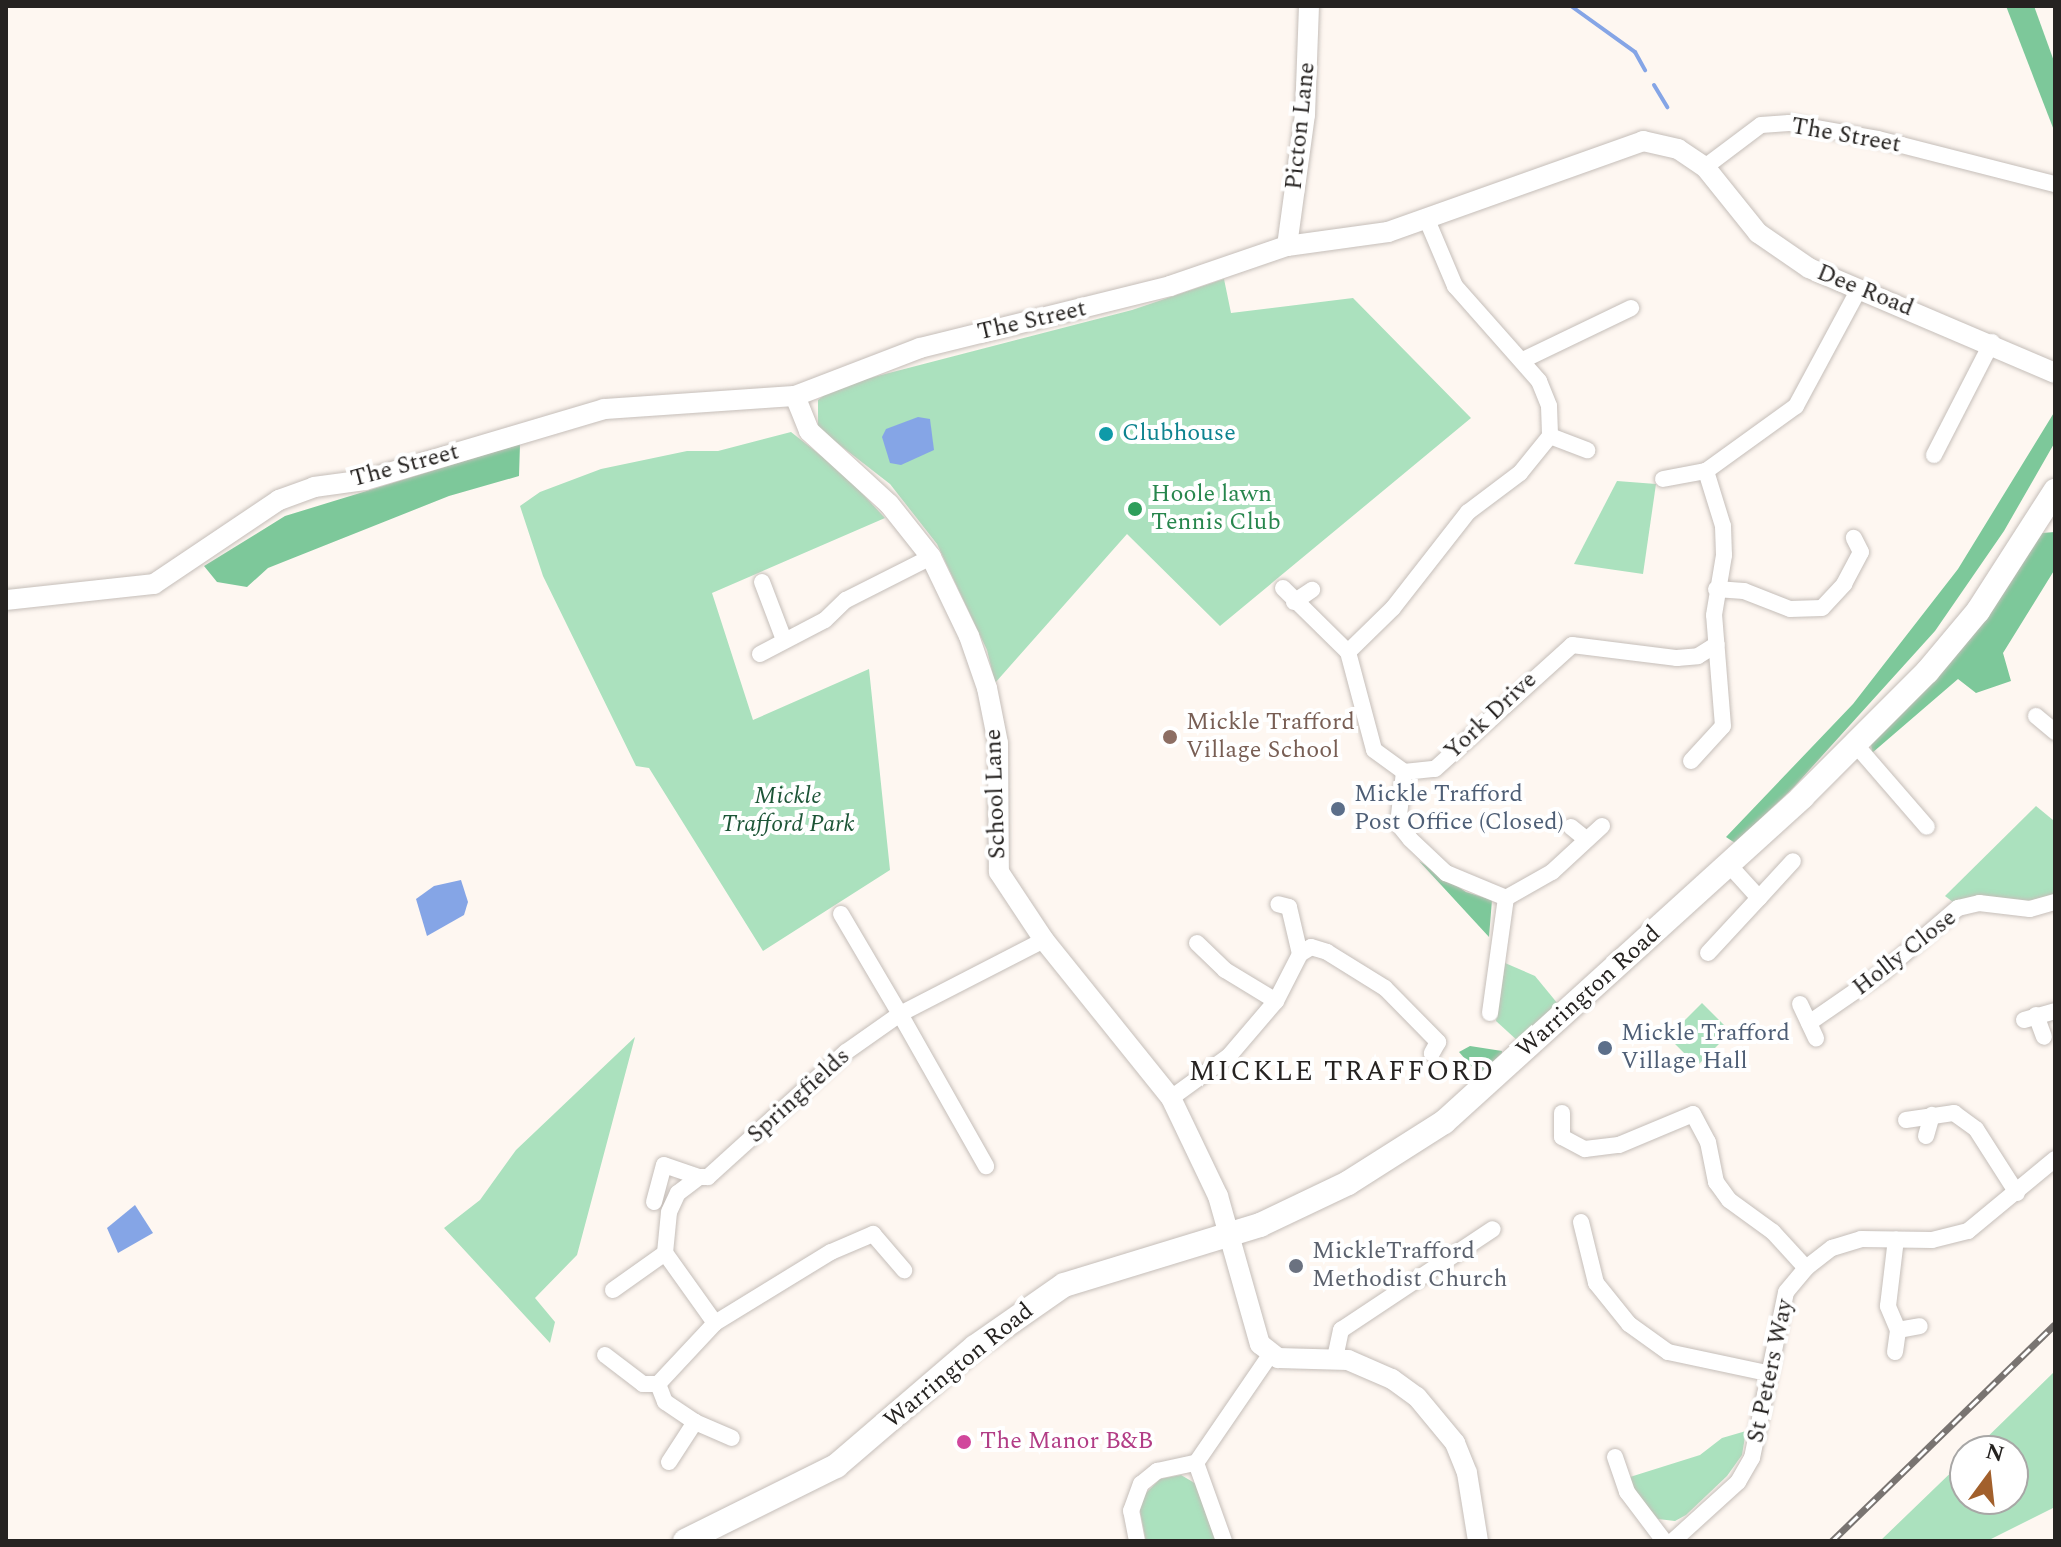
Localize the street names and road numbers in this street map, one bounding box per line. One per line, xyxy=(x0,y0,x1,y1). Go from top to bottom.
street label: Picton Lane xyxy=(1280,61,1322,191)
street label: The Street xyxy=(1789,112,1903,160)
street label: Dee Road xyxy=(1812,259,1918,323)
street label: The Street xyxy=(975,295,1089,347)
street label: The Street xyxy=(348,438,462,494)
street label: York Drive xyxy=(1439,666,1543,766)
street label: School Lane xyxy=(979,728,1013,860)
street label: Holly Close xyxy=(1847,904,1963,1002)
street label: Warrington Road xyxy=(1511,920,1667,1064)
street label: Springfields xyxy=(742,1042,856,1150)
street label: Warrington Road xyxy=(879,1297,1039,1435)
street label: St Peters Way xyxy=(1742,1297,1800,1445)

